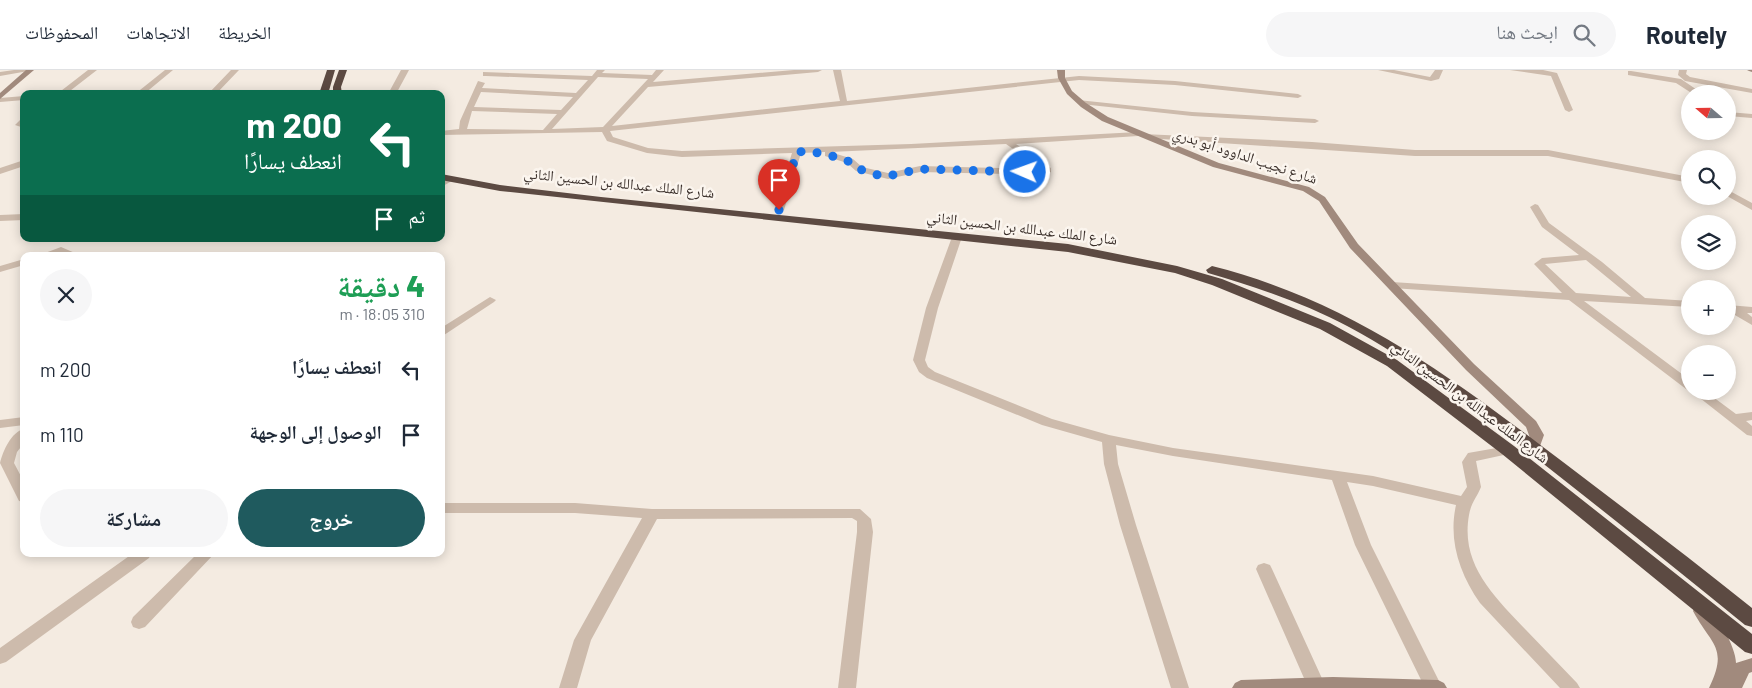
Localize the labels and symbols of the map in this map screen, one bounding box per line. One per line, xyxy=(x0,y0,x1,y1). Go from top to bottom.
north arrow xyxy=(1681,85,1736,140)
street label: شارع نجيب الداوود أبو بدري xyxy=(1170,123,1320,191)
position arrow xyxy=(998,145,1050,197)
pin xyxy=(758,159,800,210)
street label: شارع الملك عبدالله بن الحسين الثاني xyxy=(522,163,715,205)
street label: شارع الملك عبدالله بن الحسين الثاني xyxy=(925,206,1118,251)
street label: شارع الملك عبدالله بن الحسين الثاني xyxy=(1386,336,1553,469)

